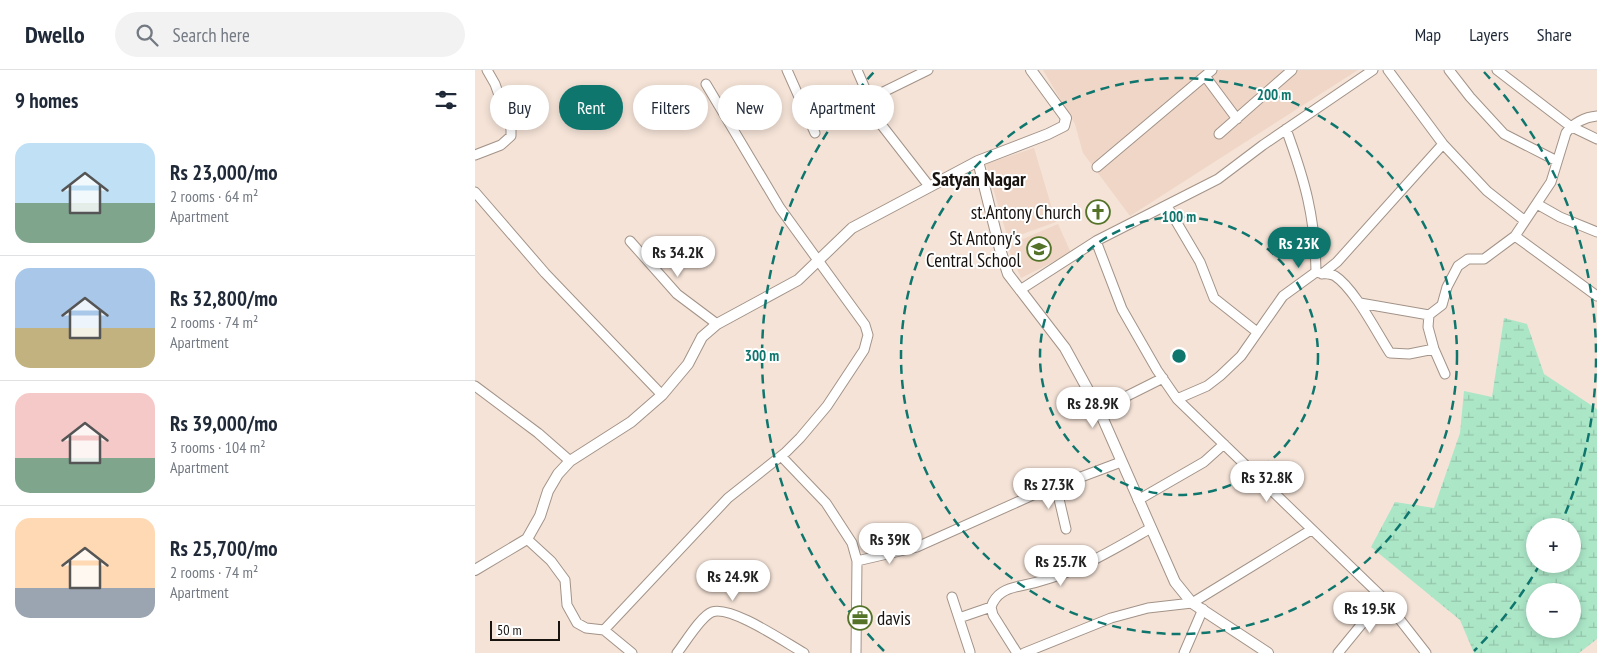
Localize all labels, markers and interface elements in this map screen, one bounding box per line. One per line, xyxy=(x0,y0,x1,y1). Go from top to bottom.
search box xyxy=(115,12,465,57)
text: Dwello xyxy=(25,19,85,50)
icon: search xyxy=(133,21,161,49)
text: Search here xyxy=(173,23,250,47)
text: Map xyxy=(1415,23,1441,46)
text: Layers xyxy=(1469,23,1509,46)
text: Share xyxy=(1537,23,1572,46)
chip: Buy xyxy=(490,85,549,130)
chip: Rent xyxy=(559,85,623,130)
chip: Filters xyxy=(633,85,708,130)
chip: New xyxy=(718,85,782,130)
chip: Apartment xyxy=(792,85,894,130)
text: 200 m xyxy=(1257,85,1291,104)
icon: filters xyxy=(432,86,460,114)
text: 9 homes xyxy=(15,87,78,114)
text: Rs 23,000/mo xyxy=(170,159,278,186)
icon: home xyxy=(55,163,115,223)
district label: Satyan Nagar xyxy=(932,166,1026,192)
text: 2 rooms · 64 m² xyxy=(170,186,258,206)
church icon: st.Antony Church xyxy=(1085,199,1111,225)
place label: st.Antony Church xyxy=(971,200,1081,224)
text: Apartment xyxy=(170,206,229,226)
text: 100 m xyxy=(1162,207,1196,226)
place label: St Antony's Central School xyxy=(926,226,1022,272)
pin: Rs 23K xyxy=(1258,226,1340,269)
text: Rs 23K xyxy=(1279,233,1319,253)
pin: Rs 34.2K xyxy=(626,236,730,278)
school or university icon: St Antony's Central School xyxy=(1026,236,1052,262)
text: Rs 34.2K xyxy=(652,242,704,262)
text: Rs 32,800/mo xyxy=(170,285,278,312)
icon: home xyxy=(55,288,115,348)
text: 2 rooms · 74 m² xyxy=(170,312,258,332)
text: Apartment xyxy=(170,332,229,352)
text: 300 m xyxy=(745,346,779,365)
centre of rings xyxy=(1170,347,1188,365)
pin: Rs 28.9K xyxy=(1041,386,1145,429)
text: Rs 28.9K xyxy=(1067,393,1119,413)
text: Rs 39,000/mo xyxy=(170,410,278,437)
icon: home xyxy=(55,413,115,473)
text: 3 rooms · 104 m² xyxy=(170,437,266,457)
text: Apartment xyxy=(170,457,229,477)
pin: Rs 32.8K xyxy=(1215,460,1319,503)
text: Rs 32.8K xyxy=(1241,467,1293,487)
pin: Rs 27.3K xyxy=(997,468,1101,510)
text: Rs 27.3K xyxy=(1024,474,1074,494)
map controls xyxy=(1526,518,1581,638)
button: + xyxy=(1526,518,1581,573)
pin: Rs 39K xyxy=(849,522,931,565)
text: Rs 39K xyxy=(870,529,910,549)
text: Rs 25,700/mo xyxy=(170,535,278,562)
icon: home xyxy=(55,538,115,598)
pin: Rs 25.7K xyxy=(1009,544,1113,587)
text: Rs 25.7K xyxy=(1035,551,1087,571)
pin: Rs 24.9K xyxy=(681,560,785,602)
text: 2 rooms · 74 m² xyxy=(170,562,258,582)
text: Rs 24.9K xyxy=(707,566,759,586)
text: Apartment xyxy=(170,582,229,602)
button: − xyxy=(1526,583,1581,638)
pin: Rs 19.5K xyxy=(1318,592,1422,634)
text: Rs 19.5K xyxy=(1344,598,1396,618)
office icon: davis xyxy=(847,605,873,631)
place label: davis xyxy=(877,606,911,630)
scale bar xyxy=(490,618,560,641)
text: 50 m xyxy=(497,621,522,639)

